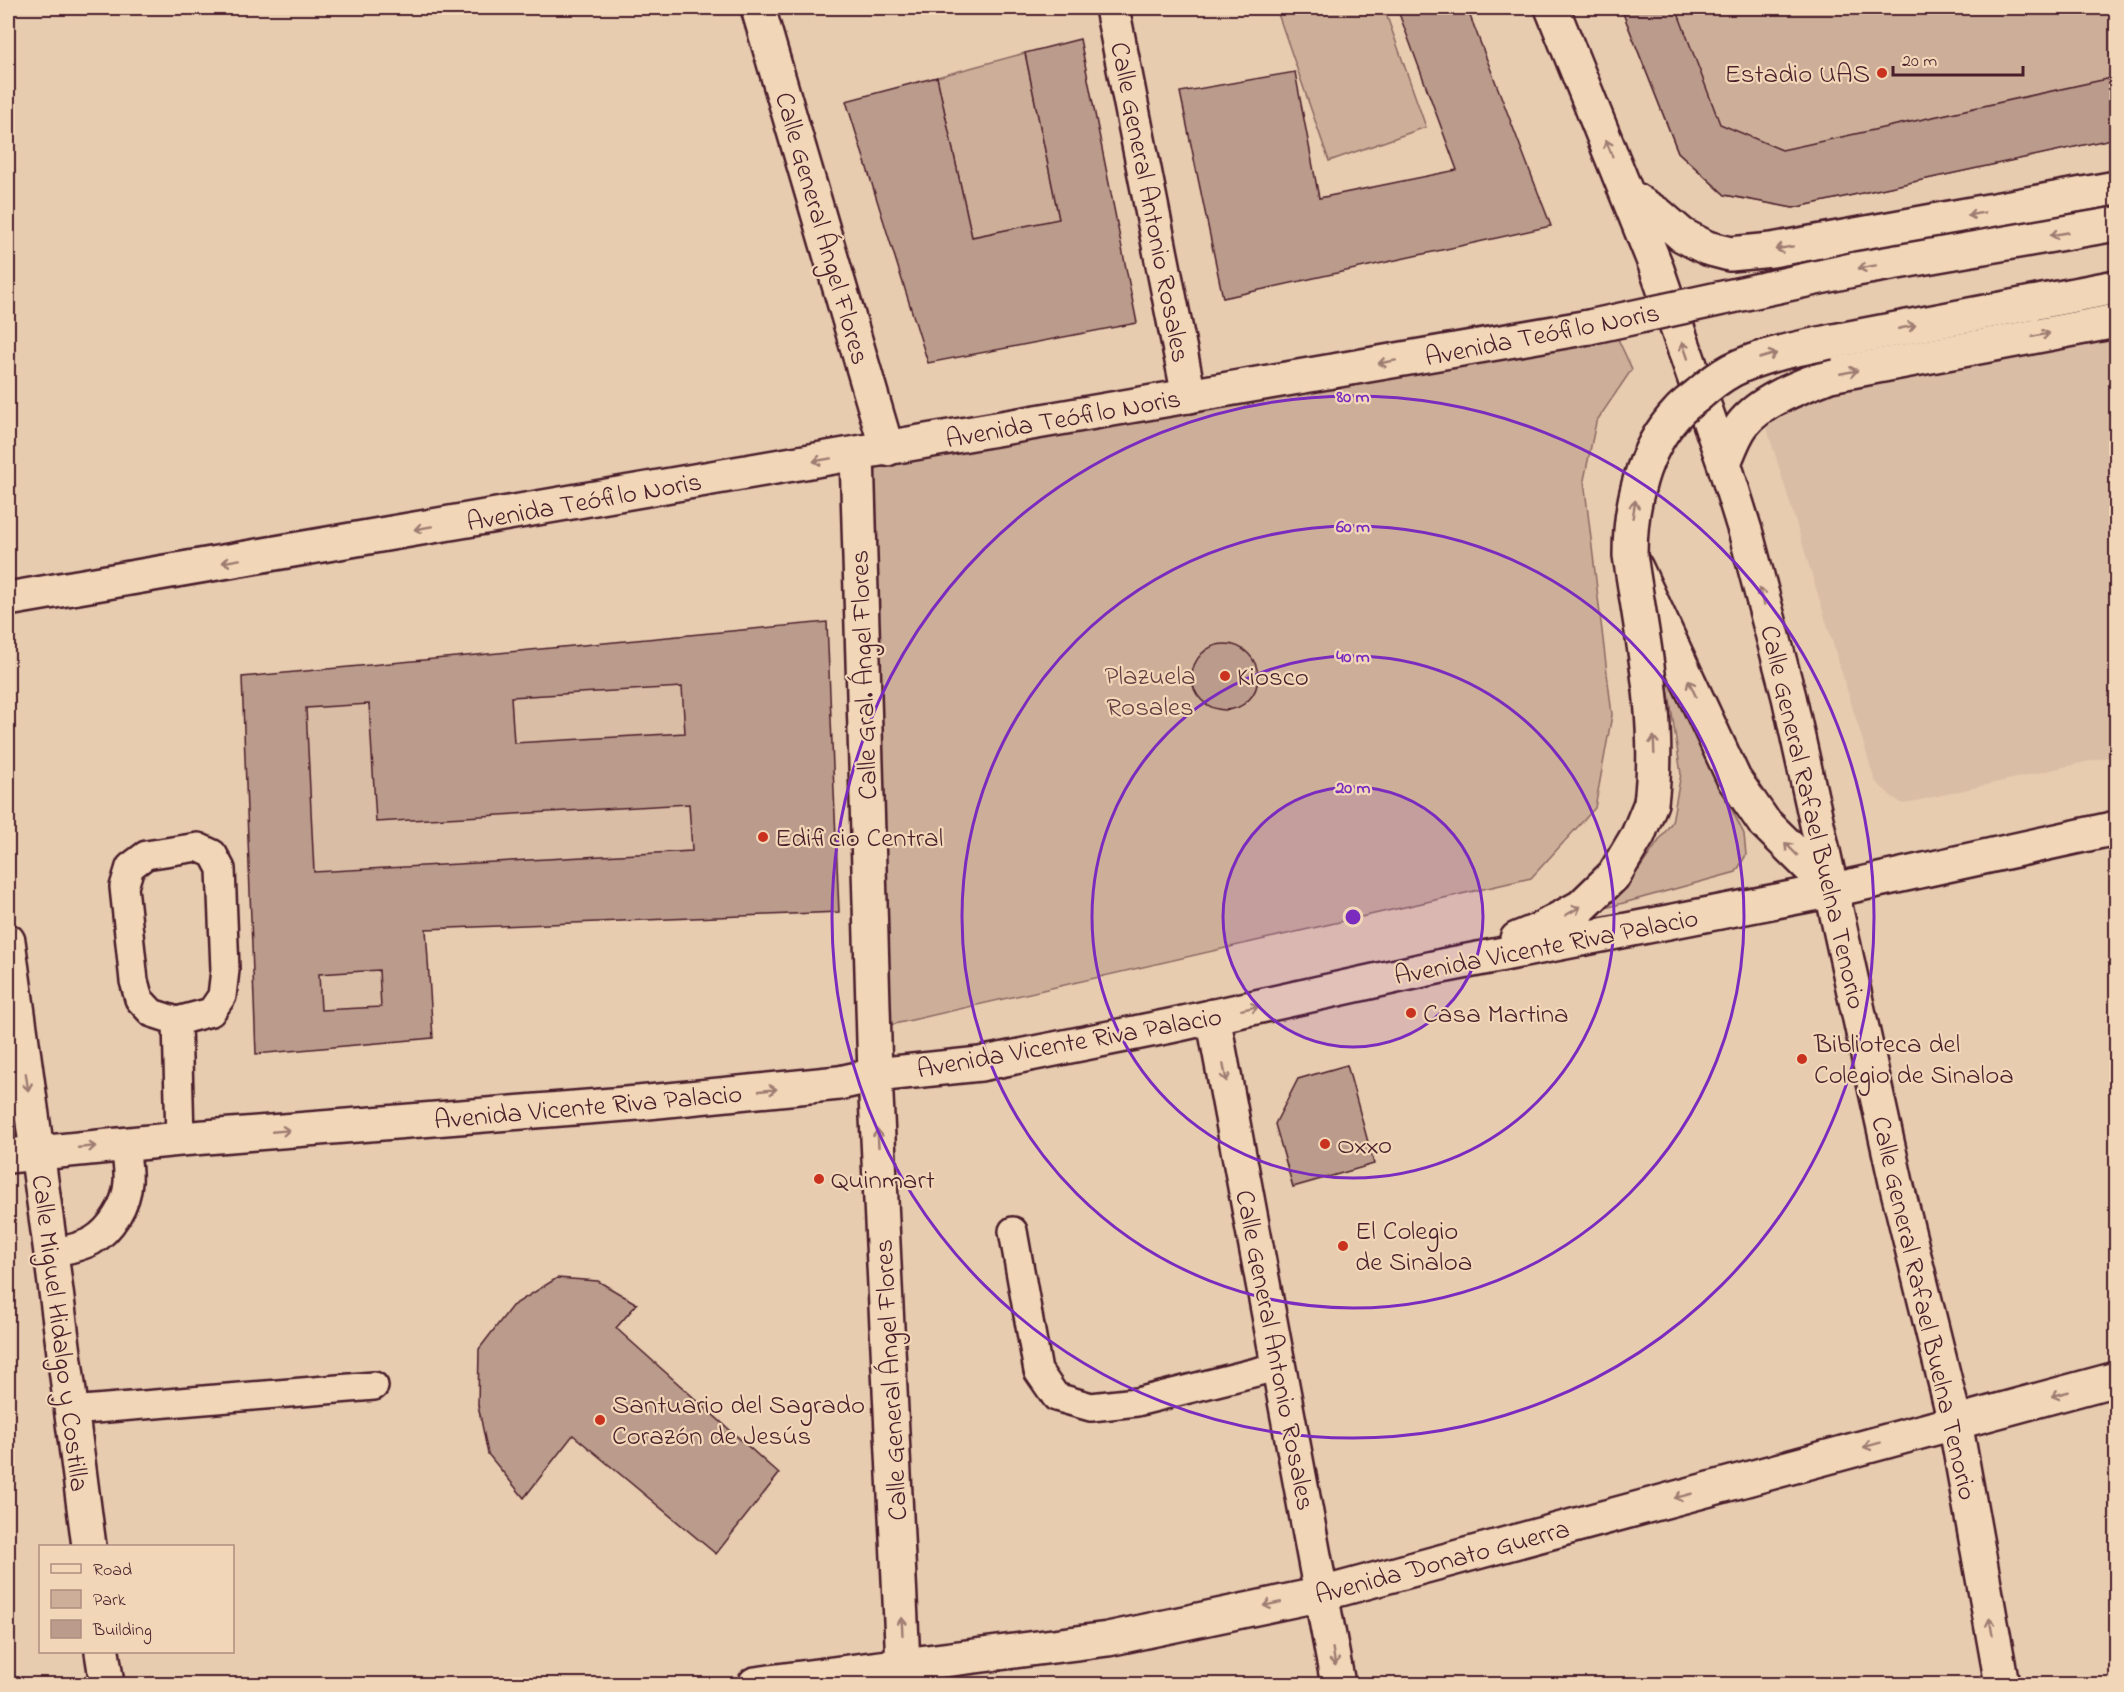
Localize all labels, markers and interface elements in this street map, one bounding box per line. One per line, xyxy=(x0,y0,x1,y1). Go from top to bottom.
street label: Calle General Antonio Rosales xyxy=(1098,39,1199,366)
scale bar xyxy=(1893,39,2024,77)
text: 20 m xyxy=(1902,49,1937,75)
place label: Estadio UAS xyxy=(1724,56,1870,95)
marker: Estadio UAS xyxy=(1875,66,1889,80)
street label: Calle General Ángel Flores xyxy=(763,88,878,369)
one-way arrow xyxy=(1603,139,1614,158)
one-way arrow xyxy=(1967,209,1987,220)
one-way arrow xyxy=(2050,228,2069,239)
one-way arrow xyxy=(1775,243,1795,254)
one-way arrow xyxy=(1857,262,1877,273)
street label: Avenida Teófilo Noris xyxy=(1422,295,1663,378)
one-way arrow xyxy=(1896,321,1916,332)
one-way arrow xyxy=(2031,329,2050,340)
one-way arrow xyxy=(1678,342,1689,360)
one-way arrow xyxy=(1758,350,1777,361)
one-way arrow xyxy=(1377,357,1397,368)
one-way arrow xyxy=(1839,366,1859,377)
street label: Avenida Teófilo Noris xyxy=(943,381,1184,460)
text: 80 m xyxy=(1336,385,1370,411)
one-way arrow xyxy=(813,455,833,466)
street label: Avenida Teófilo Noris xyxy=(464,464,705,543)
one-way arrow xyxy=(1628,500,1639,520)
text: 60 m xyxy=(1336,515,1370,541)
one-way arrow xyxy=(414,523,433,534)
street label: Calle Gral. Ángel Flores xyxy=(842,549,889,800)
one-way arrow xyxy=(221,556,241,567)
one-way arrow xyxy=(1756,587,1768,606)
street label: Calle General Rafael Buelna Tenorio xyxy=(1748,622,1875,1013)
text: 40 m xyxy=(1336,645,1370,671)
park label: Plazuela Rosales xyxy=(1104,658,1196,728)
place label: Kiosco xyxy=(1237,659,1309,698)
marker: Kiosco xyxy=(1218,669,1232,683)
one-way arrow xyxy=(1685,679,1697,697)
one-way arrow xyxy=(1648,735,1660,755)
text: 20 m xyxy=(1334,776,1371,802)
place label: Edificio Central xyxy=(775,820,943,859)
marker: Edificio Central xyxy=(756,830,770,844)
one-way arrow xyxy=(1783,842,1798,857)
street label: Avenida Vicente Riva Palacio xyxy=(1391,900,1702,997)
one-way arrow xyxy=(1564,905,1581,917)
centre of rings xyxy=(1343,907,1363,927)
place label: Casa Martina xyxy=(1423,996,1569,1035)
street label: Avenida Vicente Riva Palacio xyxy=(914,998,1225,1090)
one-way arrow xyxy=(1239,1002,1259,1013)
marker: Casa Martina xyxy=(1404,1006,1418,1020)
place label: Biblioteca del Colegio de Sinaloa xyxy=(1813,1026,2014,1096)
marker: Biblioteca del Colegio de Sinaloa xyxy=(1795,1052,1809,1066)
one-way arrow xyxy=(1220,1063,1231,1082)
one-way arrow xyxy=(22,1072,33,1092)
street label: Avenida Vicente Riva Palacio xyxy=(433,1076,744,1141)
one-way arrow xyxy=(758,1084,778,1095)
street label: Calle General Rafael Buelna Tenorio xyxy=(1859,1113,1986,1504)
one-way arrow xyxy=(270,1125,290,1136)
place label: Oxxo xyxy=(1337,1127,1392,1166)
one-way arrow xyxy=(873,1128,884,1148)
marker: Oxxo xyxy=(1318,1137,1332,1151)
one-way arrow xyxy=(76,1142,96,1153)
place label: Quinmart xyxy=(831,1162,935,1201)
marker: Quinmart xyxy=(812,1172,826,1186)
street label: Calle Miguel Hidalgo y Costilla xyxy=(20,1173,97,1494)
street label: Calle General Antonio Rosales xyxy=(1223,1187,1324,1514)
place label: El Colegio de Sinaloa xyxy=(1355,1213,1472,1283)
street label: Calle General Ángel Flores xyxy=(866,1238,919,1522)
marker: El Colegio de Sinaloa xyxy=(1336,1239,1350,1253)
place label: Santuario del Sagrado Corazón de Jesús xyxy=(612,1387,865,1457)
one-way arrow xyxy=(2051,1389,2070,1401)
marker: Santuario del Sagrado Corazón de Jesús xyxy=(593,1413,607,1427)
one-way arrow xyxy=(1862,1439,1881,1451)
one-way arrow xyxy=(1674,1490,1693,1502)
street label: Avenida Donato Guerra xyxy=(1311,1511,1574,1616)
legend xyxy=(39,1545,234,1653)
text: Road xyxy=(93,1558,132,1584)
text: Park xyxy=(93,1588,126,1614)
one-way arrow xyxy=(1262,1599,1281,1611)
one-way arrow xyxy=(896,1617,907,1637)
text: Building xyxy=(92,1618,152,1645)
one-way arrow xyxy=(1985,1618,1996,1637)
one-way arrow xyxy=(1328,1647,1339,1666)

